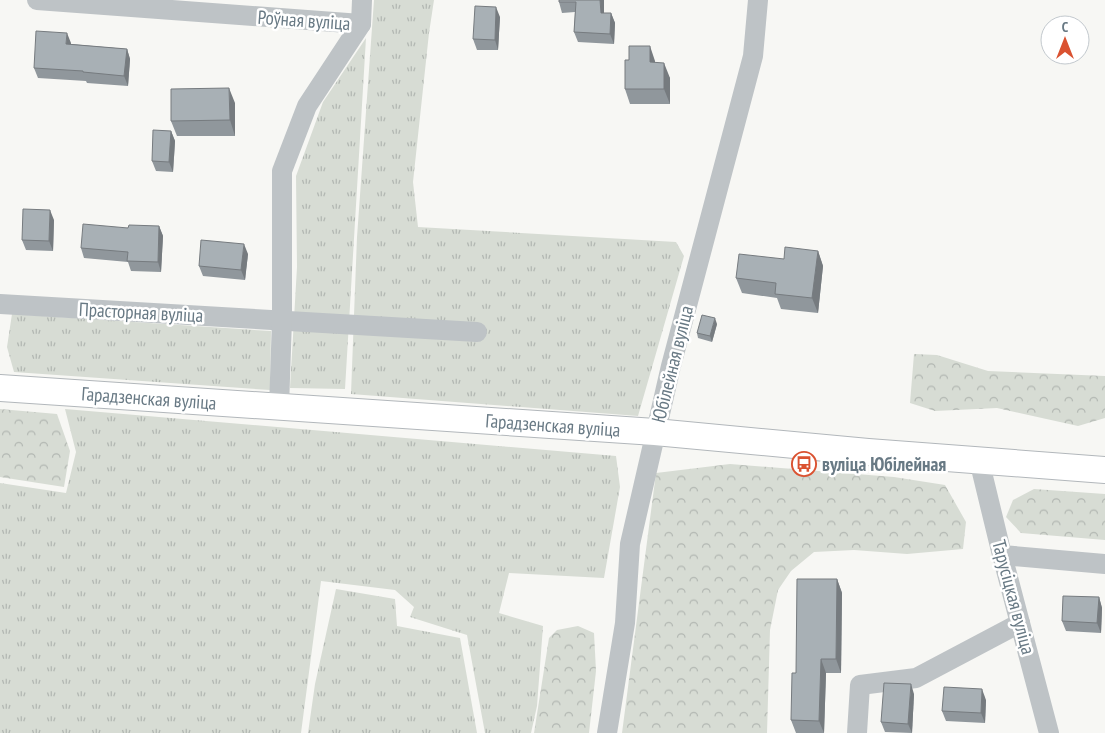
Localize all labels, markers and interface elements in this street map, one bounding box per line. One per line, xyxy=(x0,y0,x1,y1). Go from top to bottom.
street label: Роўная вуліца xyxy=(257,5,351,35)
north arrow xyxy=(1040,15,1090,65)
text: С xyxy=(1062,18,1069,36)
street label: Прасторная вуліца xyxy=(78,297,204,327)
street label: Юбілейная вуліца xyxy=(646,303,698,425)
street label: Гарадзенская вуліца xyxy=(81,381,217,415)
street label: Гарадзенская вуліца xyxy=(485,408,621,442)
bus stop icon: вуліца Юбілейная xyxy=(791,451,817,477)
place label: вуліца Юбілейная xyxy=(822,452,946,476)
street label: Тарусіцкая вуліца xyxy=(987,537,1041,657)

